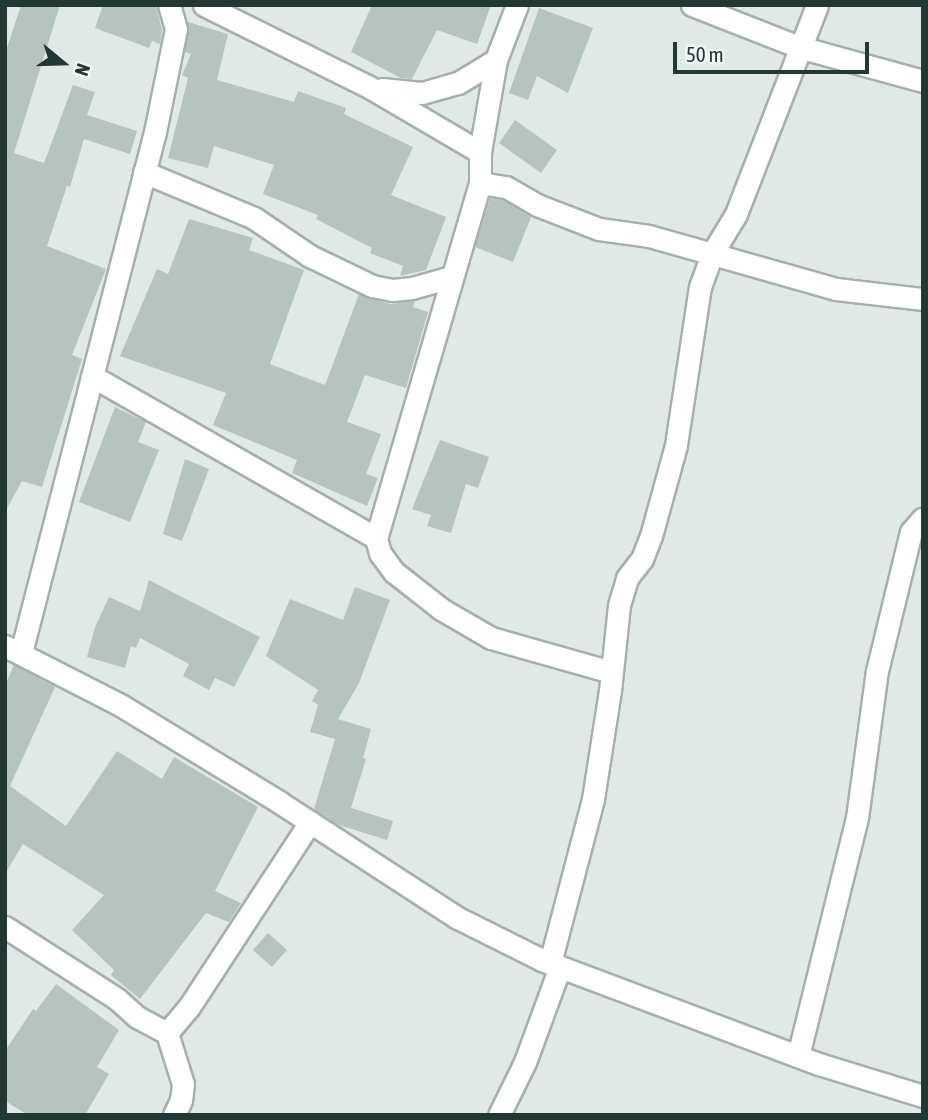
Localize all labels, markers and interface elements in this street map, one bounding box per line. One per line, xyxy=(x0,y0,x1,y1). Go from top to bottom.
north arrow xyxy=(28,28,98,98)
scale bar xyxy=(676,28,872,72)
text: 50 m xyxy=(686,42,724,66)
text: N xyxy=(71,61,95,79)

